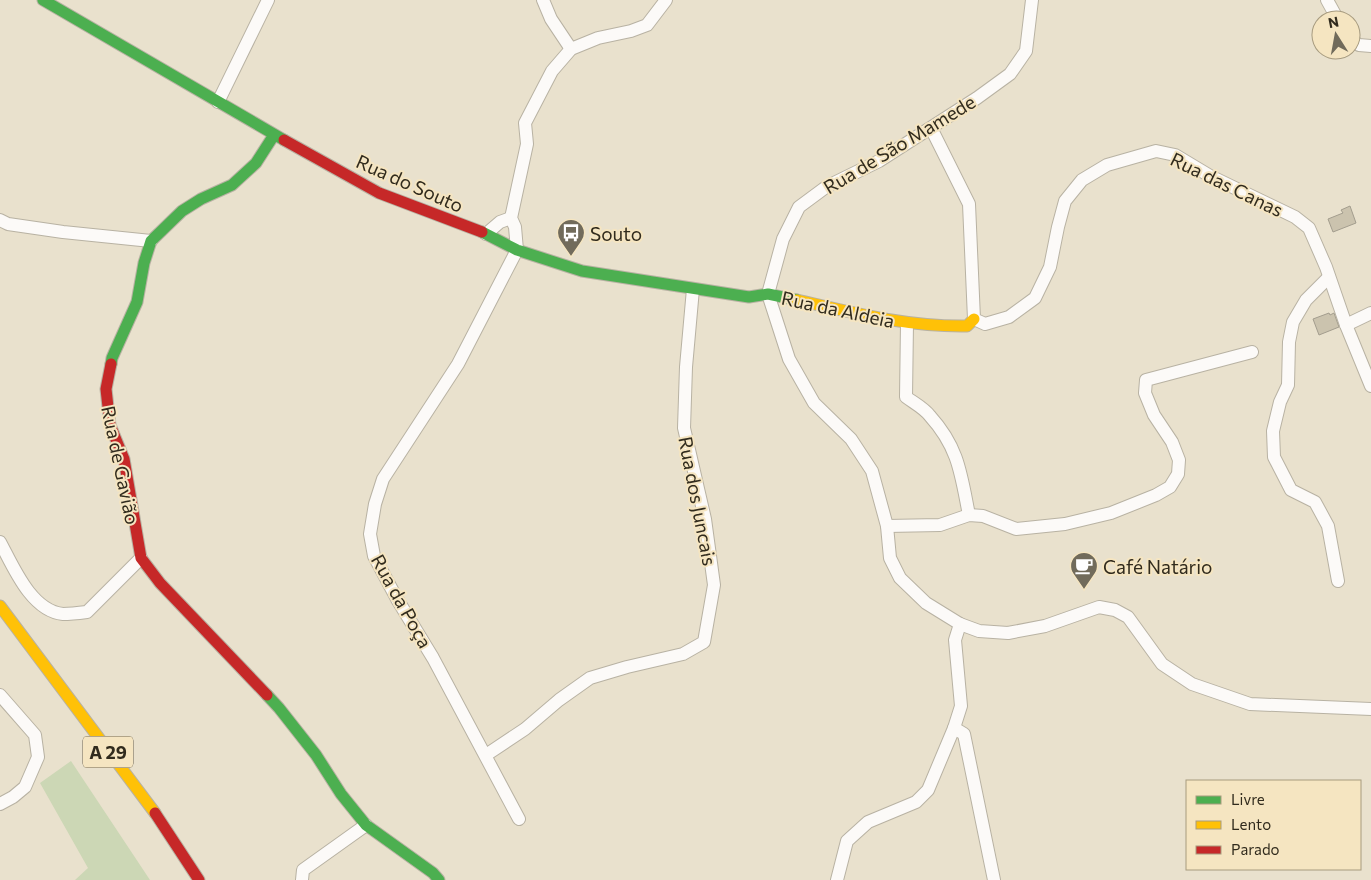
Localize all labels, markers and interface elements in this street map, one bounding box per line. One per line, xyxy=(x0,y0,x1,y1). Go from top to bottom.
north arrow xyxy=(1311,10,1361,60)
text: N xyxy=(1327,12,1340,31)
street label: Rua de São Mamede xyxy=(819,90,979,198)
street label: Rua das Canas xyxy=(1167,147,1287,221)
street label: Rua do Souto xyxy=(353,149,467,217)
bus stop icon: Souto xyxy=(556,218,586,257)
place label: Souto xyxy=(590,222,642,245)
street label: Rua da Aldeia xyxy=(779,286,897,332)
street label: Rua de Gavião xyxy=(97,403,145,527)
street label: Rua dos Juncais xyxy=(674,434,722,568)
street label: Rua da Poça xyxy=(367,550,437,652)
cafe icon: Café Natário xyxy=(1069,551,1099,590)
place label: Café Natário xyxy=(1103,555,1212,578)
road number: A 29 xyxy=(83,736,133,768)
legend xyxy=(1186,780,1361,870)
text: Livre xyxy=(1231,790,1265,808)
text: Lento xyxy=(1231,815,1271,833)
text: Parado xyxy=(1231,840,1280,858)

